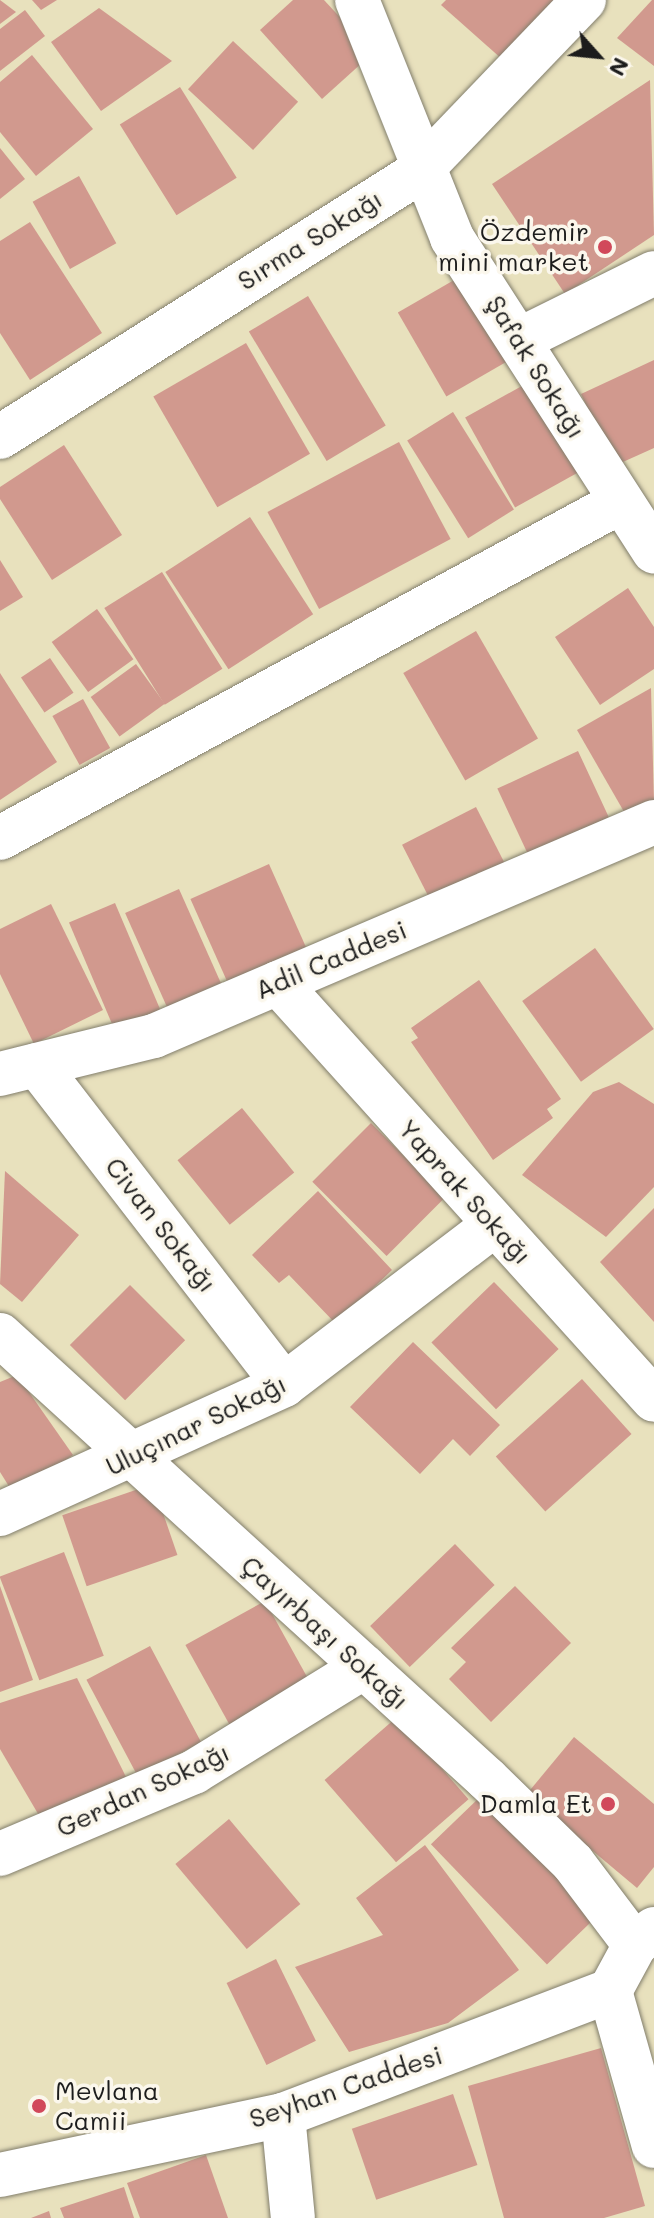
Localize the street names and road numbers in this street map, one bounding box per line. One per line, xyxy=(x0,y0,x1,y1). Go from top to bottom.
street label: Sırma Sokağı xyxy=(232,183,388,297)
street label: Şafak Sokağı xyxy=(480,290,592,444)
street label: Adil Caddesi xyxy=(250,914,412,1006)
street label: Yaprak Sokağı xyxy=(392,1113,538,1271)
street label: Civan Sokağı xyxy=(99,1151,223,1299)
street label: Uluçınar Sokağı xyxy=(101,1368,291,1482)
street label: Çayırbaşı Sokağı xyxy=(235,1550,415,1716)
street label: Gerdan Sokağı xyxy=(52,1736,234,1844)
street label: Seyhan Caddesi xyxy=(245,2039,447,2135)

